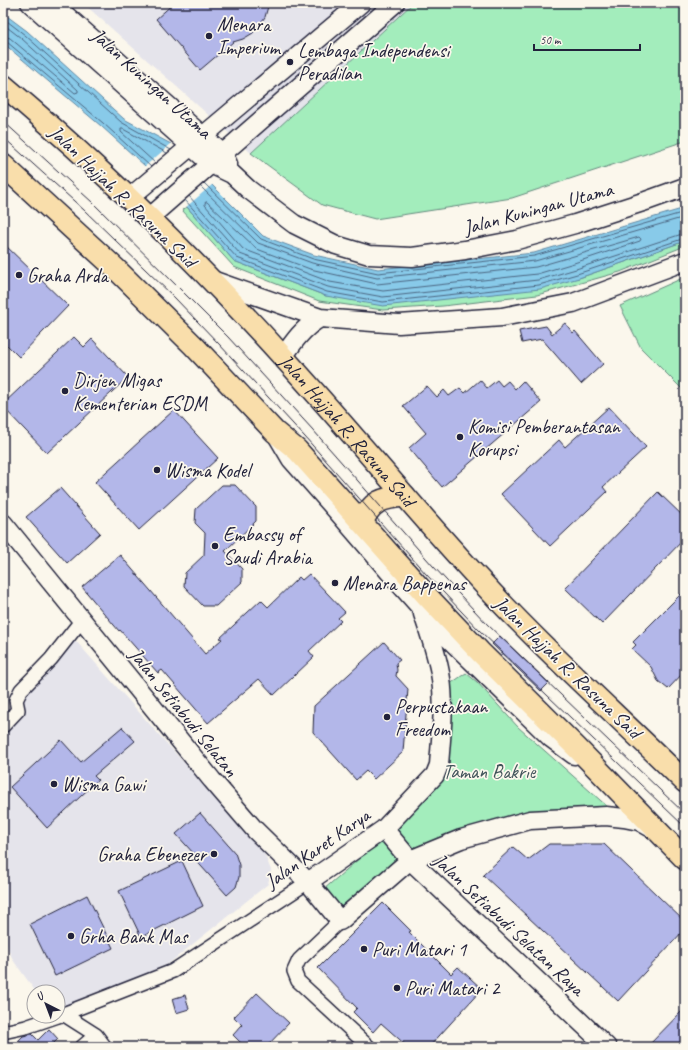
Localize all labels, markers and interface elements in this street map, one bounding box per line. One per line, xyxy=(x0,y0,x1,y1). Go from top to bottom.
place label: Menara Imperium xyxy=(217,12,282,60)
street label: Jalan Kuningan Utama xyxy=(86,22,218,145)
scale bar xyxy=(534,26,640,52)
marker: Menara Imperium xyxy=(204,31,214,41)
text: 50 m xyxy=(540,32,562,48)
place label: Lembaga Independensi Peradilan xyxy=(298,38,451,86)
marker: Lembaga Independensi Peradilan xyxy=(285,57,295,67)
street label: Jalan Hajjah R. Rasuna Said xyxy=(43,119,204,275)
street label: Jalan Kuningan Utama xyxy=(460,176,617,241)
place label: Graha Arda xyxy=(27,263,110,288)
marker: Graha Arda xyxy=(14,270,24,280)
street label: Jalan Hajjah R. Rasuna Said xyxy=(273,348,423,515)
place label: Dirjen Migas Kementerian ESDM xyxy=(73,368,209,416)
marker: Dirjen Migas Kementerian ESDM xyxy=(60,386,70,396)
place label: Komisi Pemberantasan Korupsi xyxy=(468,414,621,462)
marker: Komisi Pemberantasan Korupsi xyxy=(455,432,465,442)
place label: Wisma Kodel xyxy=(165,458,254,483)
marker: Wisma Kodel xyxy=(152,465,162,475)
place label: Embassy of Saudi Arabia xyxy=(223,522,314,570)
marker: Embassy of Saudi Arabia xyxy=(210,541,220,551)
place label: Menara Bappenas xyxy=(343,571,468,596)
marker: Menara Bappenas xyxy=(330,578,340,588)
street label: Jalan Hajjah R. Rasuna Said xyxy=(488,590,649,746)
street label: Jalan Setiabudi Selatan xyxy=(123,642,244,783)
place label: Perpustakaan Freedom xyxy=(395,694,488,742)
marker: Perpustakaan Freedom xyxy=(382,712,392,722)
park label: Taman Bakrie xyxy=(443,759,537,784)
place label: Wisma Gawi xyxy=(62,772,147,797)
marker: Wisma Gawi xyxy=(49,779,59,789)
street label: Jalan Karet Karya xyxy=(259,802,376,894)
place label: Graha Ebenezer xyxy=(97,842,208,867)
street label: Jalan Setiabudi Selatan Raya xyxy=(427,847,591,1002)
marker: Graha Ebenezer xyxy=(209,849,219,859)
place label: Grha Bank Mas xyxy=(79,924,190,949)
marker: Grha Bank Mas xyxy=(66,931,76,941)
place label: Puri Matari 1 xyxy=(372,937,468,962)
marker: Puri Matari 1 xyxy=(359,944,369,954)
place label: Puri Matari 2 xyxy=(405,976,502,1001)
marker: Puri Matari 2 xyxy=(392,983,402,993)
north arrow xyxy=(26,984,66,1024)
text: U xyxy=(33,988,48,1004)

